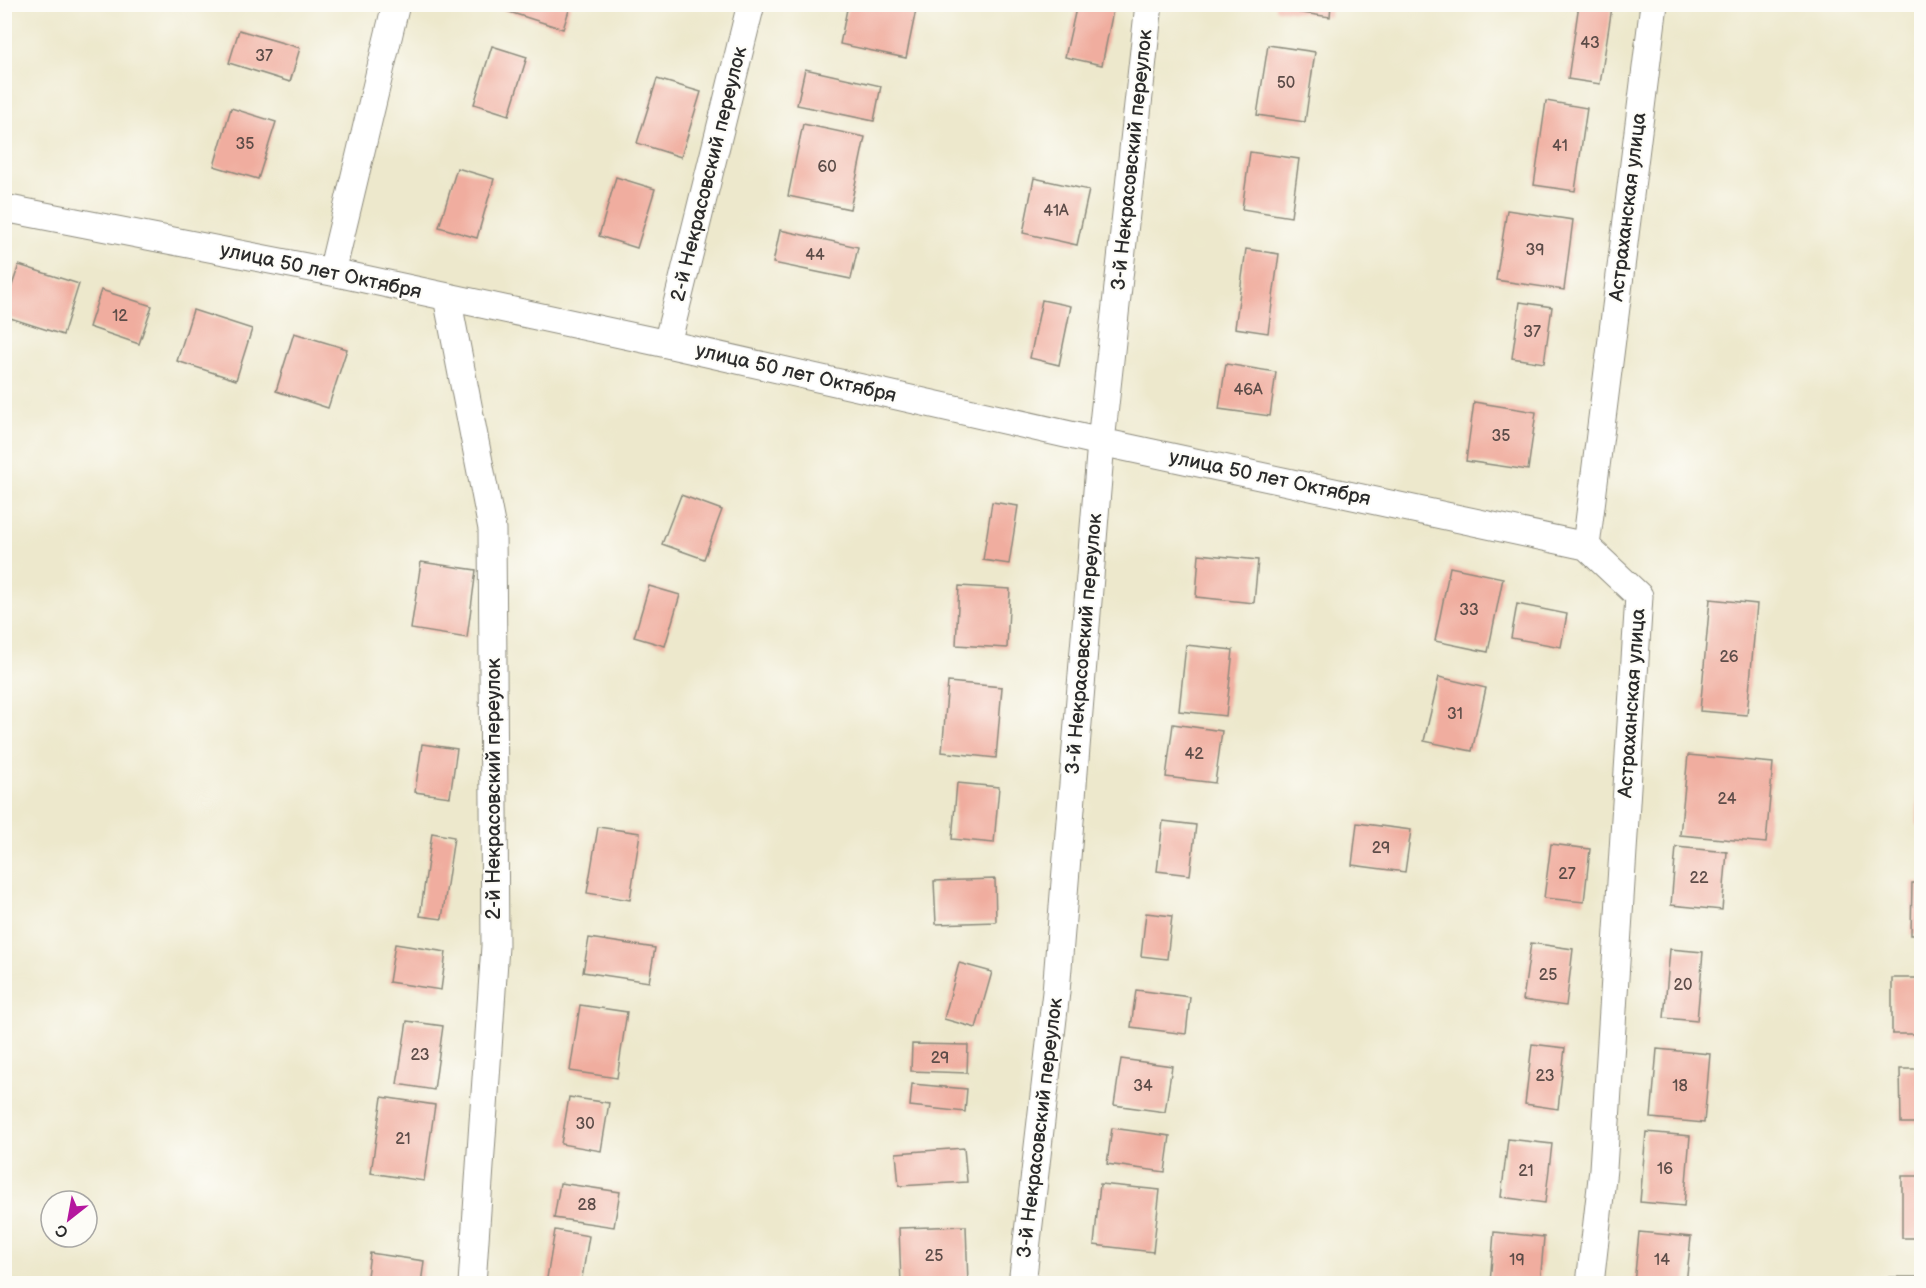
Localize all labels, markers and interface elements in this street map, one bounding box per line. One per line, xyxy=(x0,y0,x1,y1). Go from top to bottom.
street label: 3-й Некрасовский переулок xyxy=(1106,28,1158,292)
house number: 43 xyxy=(1580,34,1600,53)
street label: 2-й Некрасовский переулок xyxy=(666,44,752,304)
house number: 37 xyxy=(255,47,273,66)
house number: 50 xyxy=(1277,74,1295,93)
street label: Астраханская улица xyxy=(1604,111,1652,304)
house number: 35 xyxy=(235,135,255,154)
house number: 41 xyxy=(1552,137,1568,156)
house number: 60 xyxy=(817,158,837,177)
house number: 41А xyxy=(1043,202,1069,221)
street label: улица 50 лет Октября xyxy=(218,238,424,304)
house number: 39 xyxy=(1525,241,1545,260)
house number: 44 xyxy=(805,246,825,265)
house number: 12 xyxy=(112,307,128,326)
house number: 37 xyxy=(1523,323,1541,342)
street label: улица 50 лет Октября xyxy=(693,338,899,408)
house number: 46А xyxy=(1233,381,1263,400)
house number: 35 xyxy=(1491,427,1511,446)
street label: улица 50 лет Октября xyxy=(1167,445,1373,511)
street label: 3-й Некрасовский переулок xyxy=(1061,512,1107,776)
house number: 33 xyxy=(1459,601,1479,620)
street label: Астраханская улица xyxy=(1613,607,1651,800)
house number: 26 xyxy=(1719,648,1739,667)
street label: 2-й Некрасовский переулок xyxy=(482,658,506,920)
house number: 31 xyxy=(1447,705,1463,724)
house number: 42 xyxy=(1184,745,1204,764)
house number: 24 xyxy=(1718,790,1737,809)
house number: 29 xyxy=(1372,839,1390,858)
house number: 27 xyxy=(1558,865,1576,884)
house number: 22 xyxy=(1690,869,1709,888)
house number: 25 xyxy=(1539,966,1557,985)
house number: 20 xyxy=(1674,976,1692,995)
street label: 3-й Некрасовский переулок xyxy=(1012,996,1068,1260)
house number: 23 xyxy=(411,1046,430,1065)
house number: 29 xyxy=(931,1049,949,1068)
house number: 23 xyxy=(1536,1067,1555,1086)
house number: 34 xyxy=(1133,1077,1153,1096)
house number: 18 xyxy=(1672,1077,1688,1096)
house number: 30 xyxy=(575,1115,595,1134)
house number: 21 xyxy=(395,1130,411,1149)
house number: 16 xyxy=(1657,1160,1673,1179)
house number: 21 xyxy=(1518,1162,1534,1181)
north arrow xyxy=(39,1189,99,1249)
house number: 28 xyxy=(578,1196,596,1215)
text: С xyxy=(52,1220,72,1242)
house number: 25 xyxy=(925,1247,943,1266)
house number: 19 xyxy=(1509,1251,1525,1270)
house number: 14 xyxy=(1654,1251,1670,1270)

